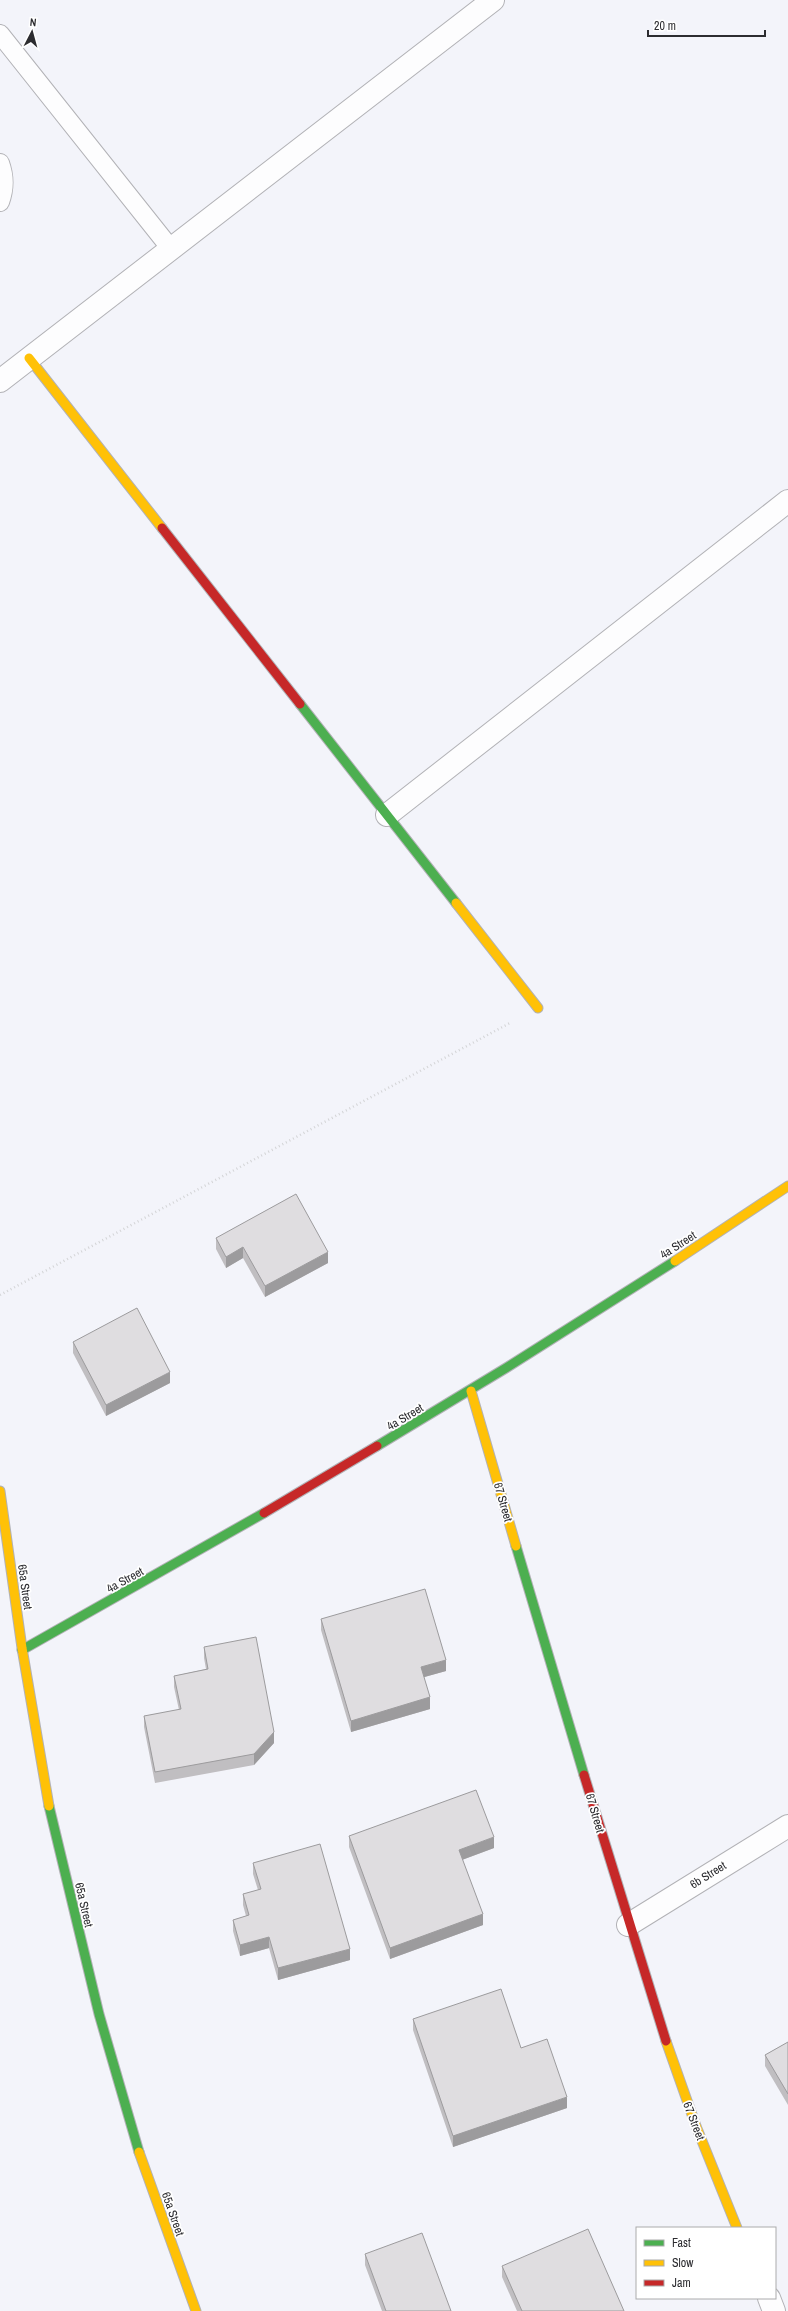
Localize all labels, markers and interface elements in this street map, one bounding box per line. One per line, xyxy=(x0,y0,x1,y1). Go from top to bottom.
north arrow xyxy=(12,12,52,52)
scale bar xyxy=(648,12,765,38)
text: N xyxy=(29,15,37,29)
text: 20 m xyxy=(654,18,676,34)
street label: 4a Street xyxy=(657,1227,699,1263)
street label: 4a Street xyxy=(384,1400,426,1434)
street label: 67 Street xyxy=(490,1481,516,1524)
street label: 65a Street xyxy=(14,1563,36,1611)
street label: 4a Street xyxy=(104,1563,147,1597)
street label: 67 Street xyxy=(582,1792,608,1835)
street label: 6b Street xyxy=(687,1857,729,1892)
street label: 65a Street xyxy=(71,1881,97,1929)
street label: 67 Street xyxy=(679,2099,709,2143)
street label: 65a Street xyxy=(158,2190,188,2238)
legend xyxy=(636,2227,776,2299)
text: Fast xyxy=(672,2235,691,2251)
text: Slow xyxy=(672,2255,694,2271)
text: Jam xyxy=(672,2275,691,2291)

